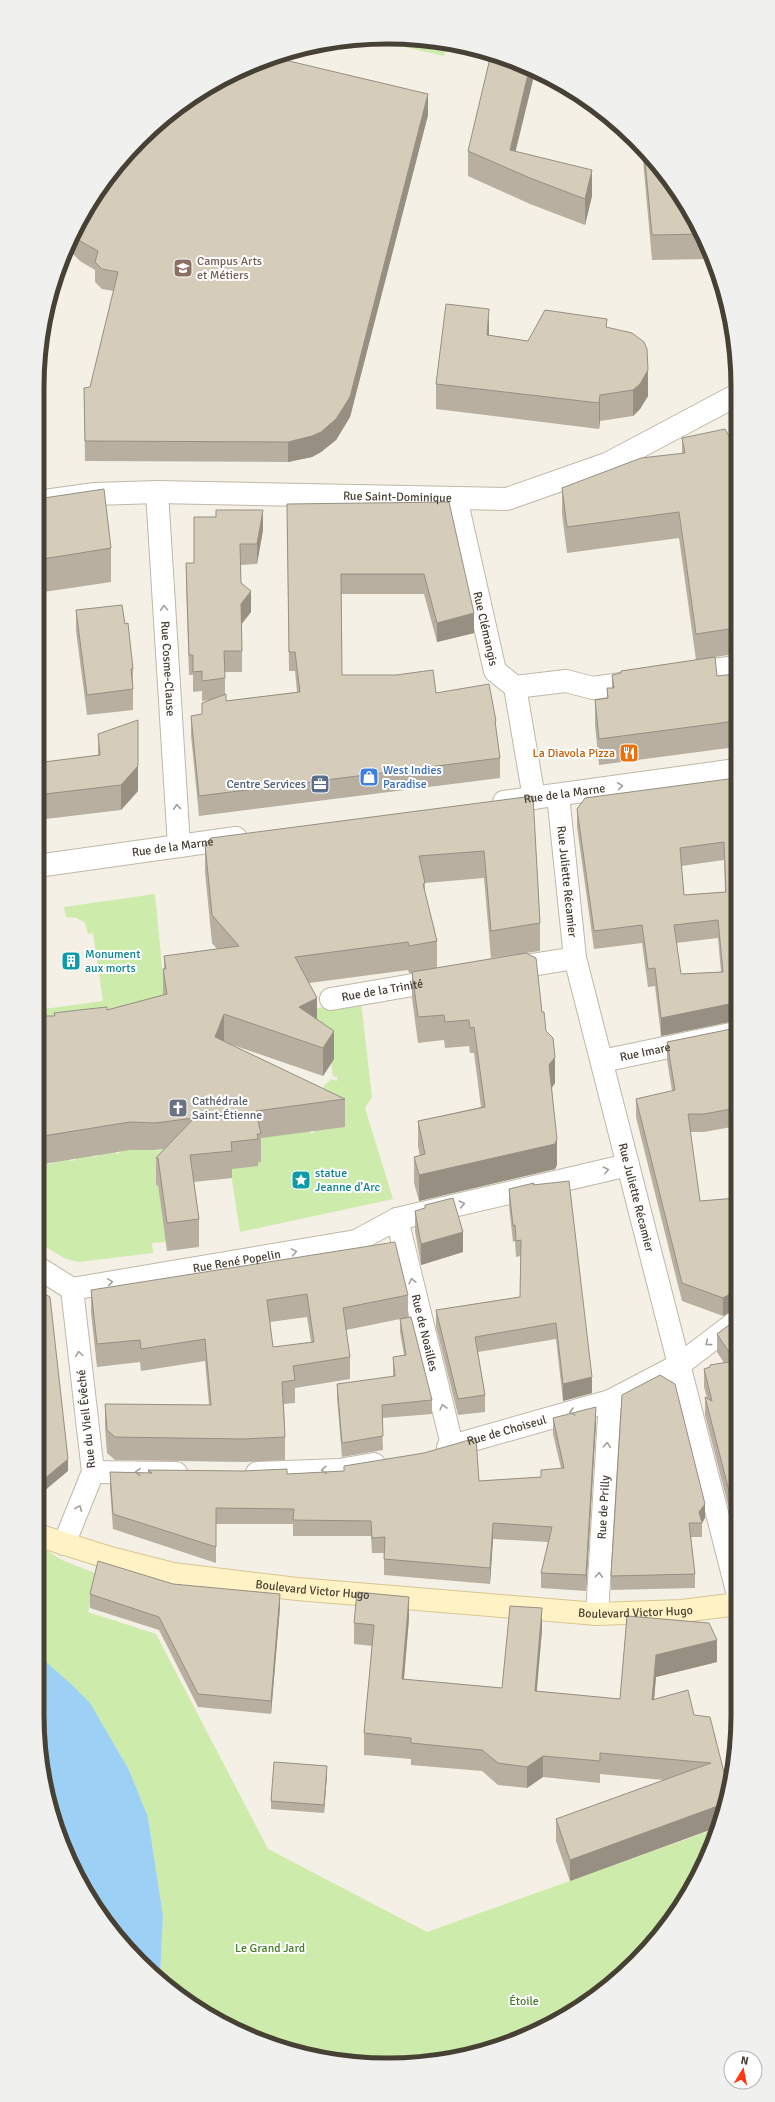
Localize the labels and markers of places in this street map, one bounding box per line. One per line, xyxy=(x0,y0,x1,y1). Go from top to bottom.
place label: Campus Arts et Métiers xyxy=(197,254,262,283)
school or university icon: Campus Arts et Métiers xyxy=(172,257,194,279)
restaurant icon: La Diavola Pizza xyxy=(618,742,640,764)
place label: La Diavola Pizza xyxy=(533,746,615,761)
place label: West Indies Paradise xyxy=(383,763,442,792)
shop icon: West Indies Paradise xyxy=(358,766,380,788)
office icon: Centre Services xyxy=(309,773,331,795)
place label: Centre Services xyxy=(226,777,306,792)
place label: Monument aux morts xyxy=(85,947,140,976)
building icon: Monument aux morts xyxy=(60,950,82,972)
place label: Cathédrale Saint-Étienne xyxy=(192,1094,262,1123)
church icon: Cathédrale Saint-Étienne xyxy=(167,1097,189,1119)
place label: statue Jeanne d'Arc xyxy=(315,1166,381,1195)
place icon: statue Jeanne d'Arc xyxy=(290,1169,312,1191)

